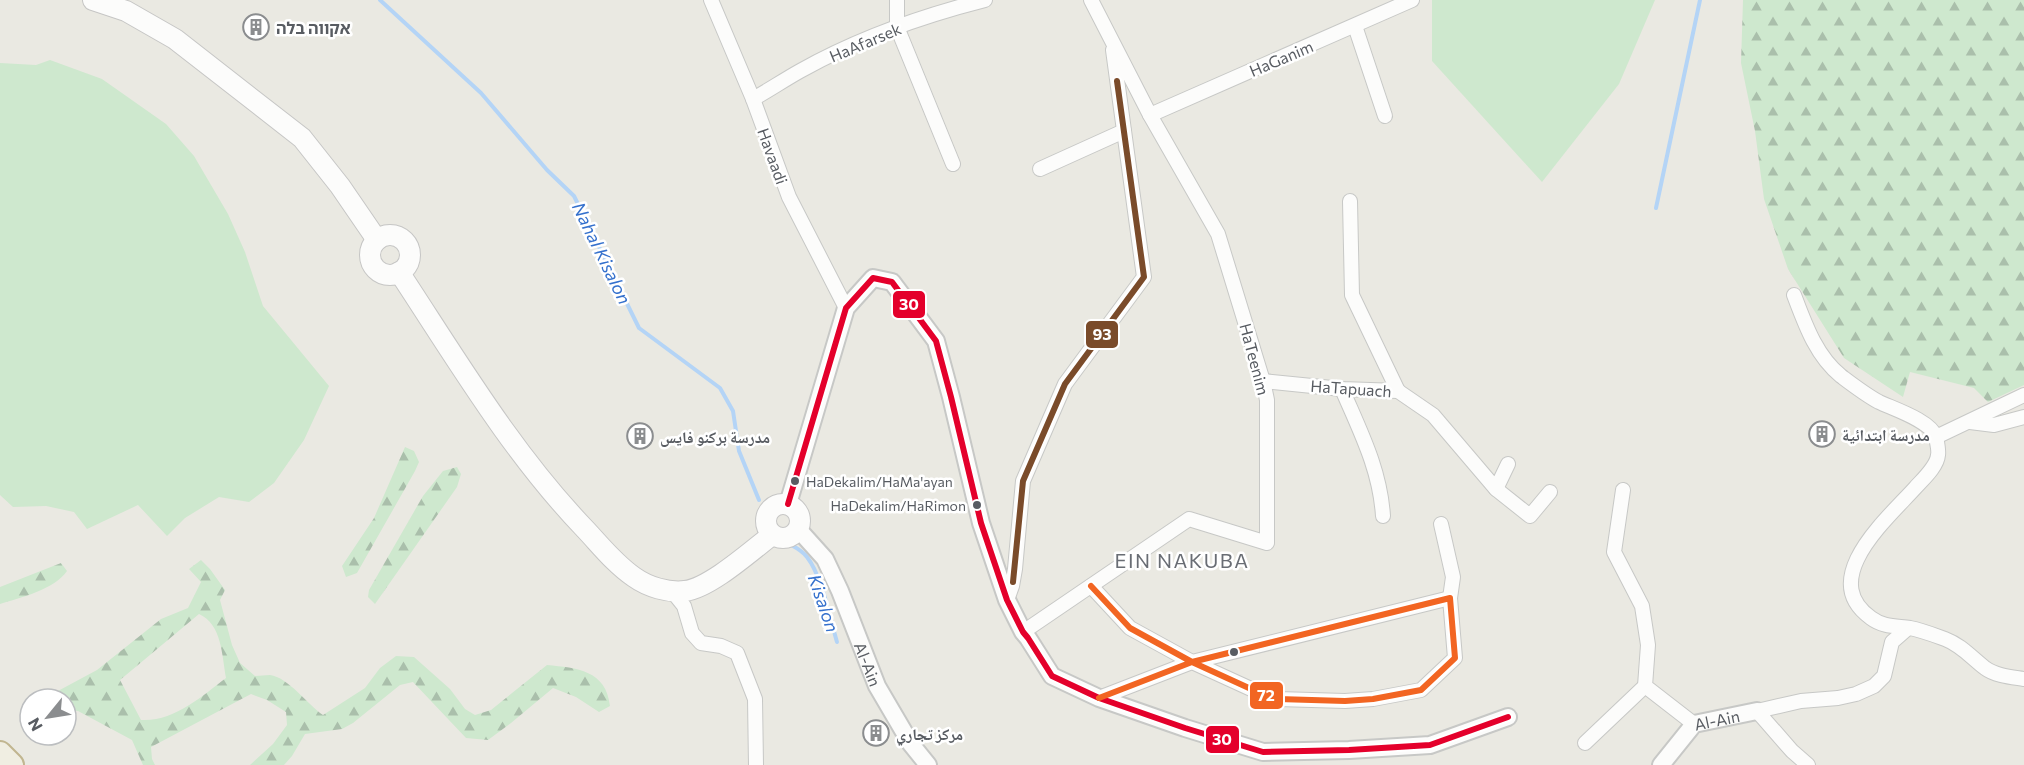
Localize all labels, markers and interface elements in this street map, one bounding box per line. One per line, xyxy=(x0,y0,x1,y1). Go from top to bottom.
building icon: אקווה בלה xyxy=(241,12,271,42)
place label: אקווה בלה xyxy=(276,18,351,37)
street label: HaAfarsek xyxy=(826,18,904,66)
street label: HaGanim xyxy=(1246,36,1316,80)
street label: Havaadi xyxy=(754,125,792,187)
water label: Nahal Kisalon xyxy=(568,198,636,308)
line badge: 30 xyxy=(892,290,926,319)
text: 30 xyxy=(899,294,919,313)
line badge: 93 xyxy=(1085,320,1119,349)
street label: HaTeenim xyxy=(1236,321,1274,397)
text: 93 xyxy=(1092,324,1112,343)
street label: HaTapuach xyxy=(1310,376,1392,400)
building icon: مدرسة ابتدائية xyxy=(1807,419,1837,449)
building icon: مدرسة بركنو فايس xyxy=(625,421,655,451)
place label: مدرسة ابتدائية xyxy=(1842,425,1930,444)
place label: مدرسة بركنو فايس xyxy=(660,427,770,447)
place label: HaDekalim/HaMa'ayan xyxy=(806,473,953,490)
marker: HaDekalim/HaMa'ayan xyxy=(789,475,801,487)
place label: HaDekalim/HaRimon xyxy=(831,497,966,514)
marker: HaDekalim/HaRimon xyxy=(971,499,983,511)
district label: EIN NAKUBA xyxy=(1115,548,1249,572)
water label: Kisalon xyxy=(804,571,844,635)
street label: Al-Ain xyxy=(851,639,886,689)
unlabelled marker xyxy=(1228,646,1240,658)
line badge: 72 xyxy=(1249,681,1284,710)
text: 72 xyxy=(1257,685,1275,704)
north arrow xyxy=(18,687,78,747)
street label: Al-Ain xyxy=(1692,705,1741,733)
text: N xyxy=(23,715,46,735)
building icon: مركز تجاري xyxy=(861,718,891,748)
place label: مركز تجاري xyxy=(896,724,963,746)
line badge: 30 xyxy=(1205,725,1240,754)
text: 30 xyxy=(1212,729,1232,748)

